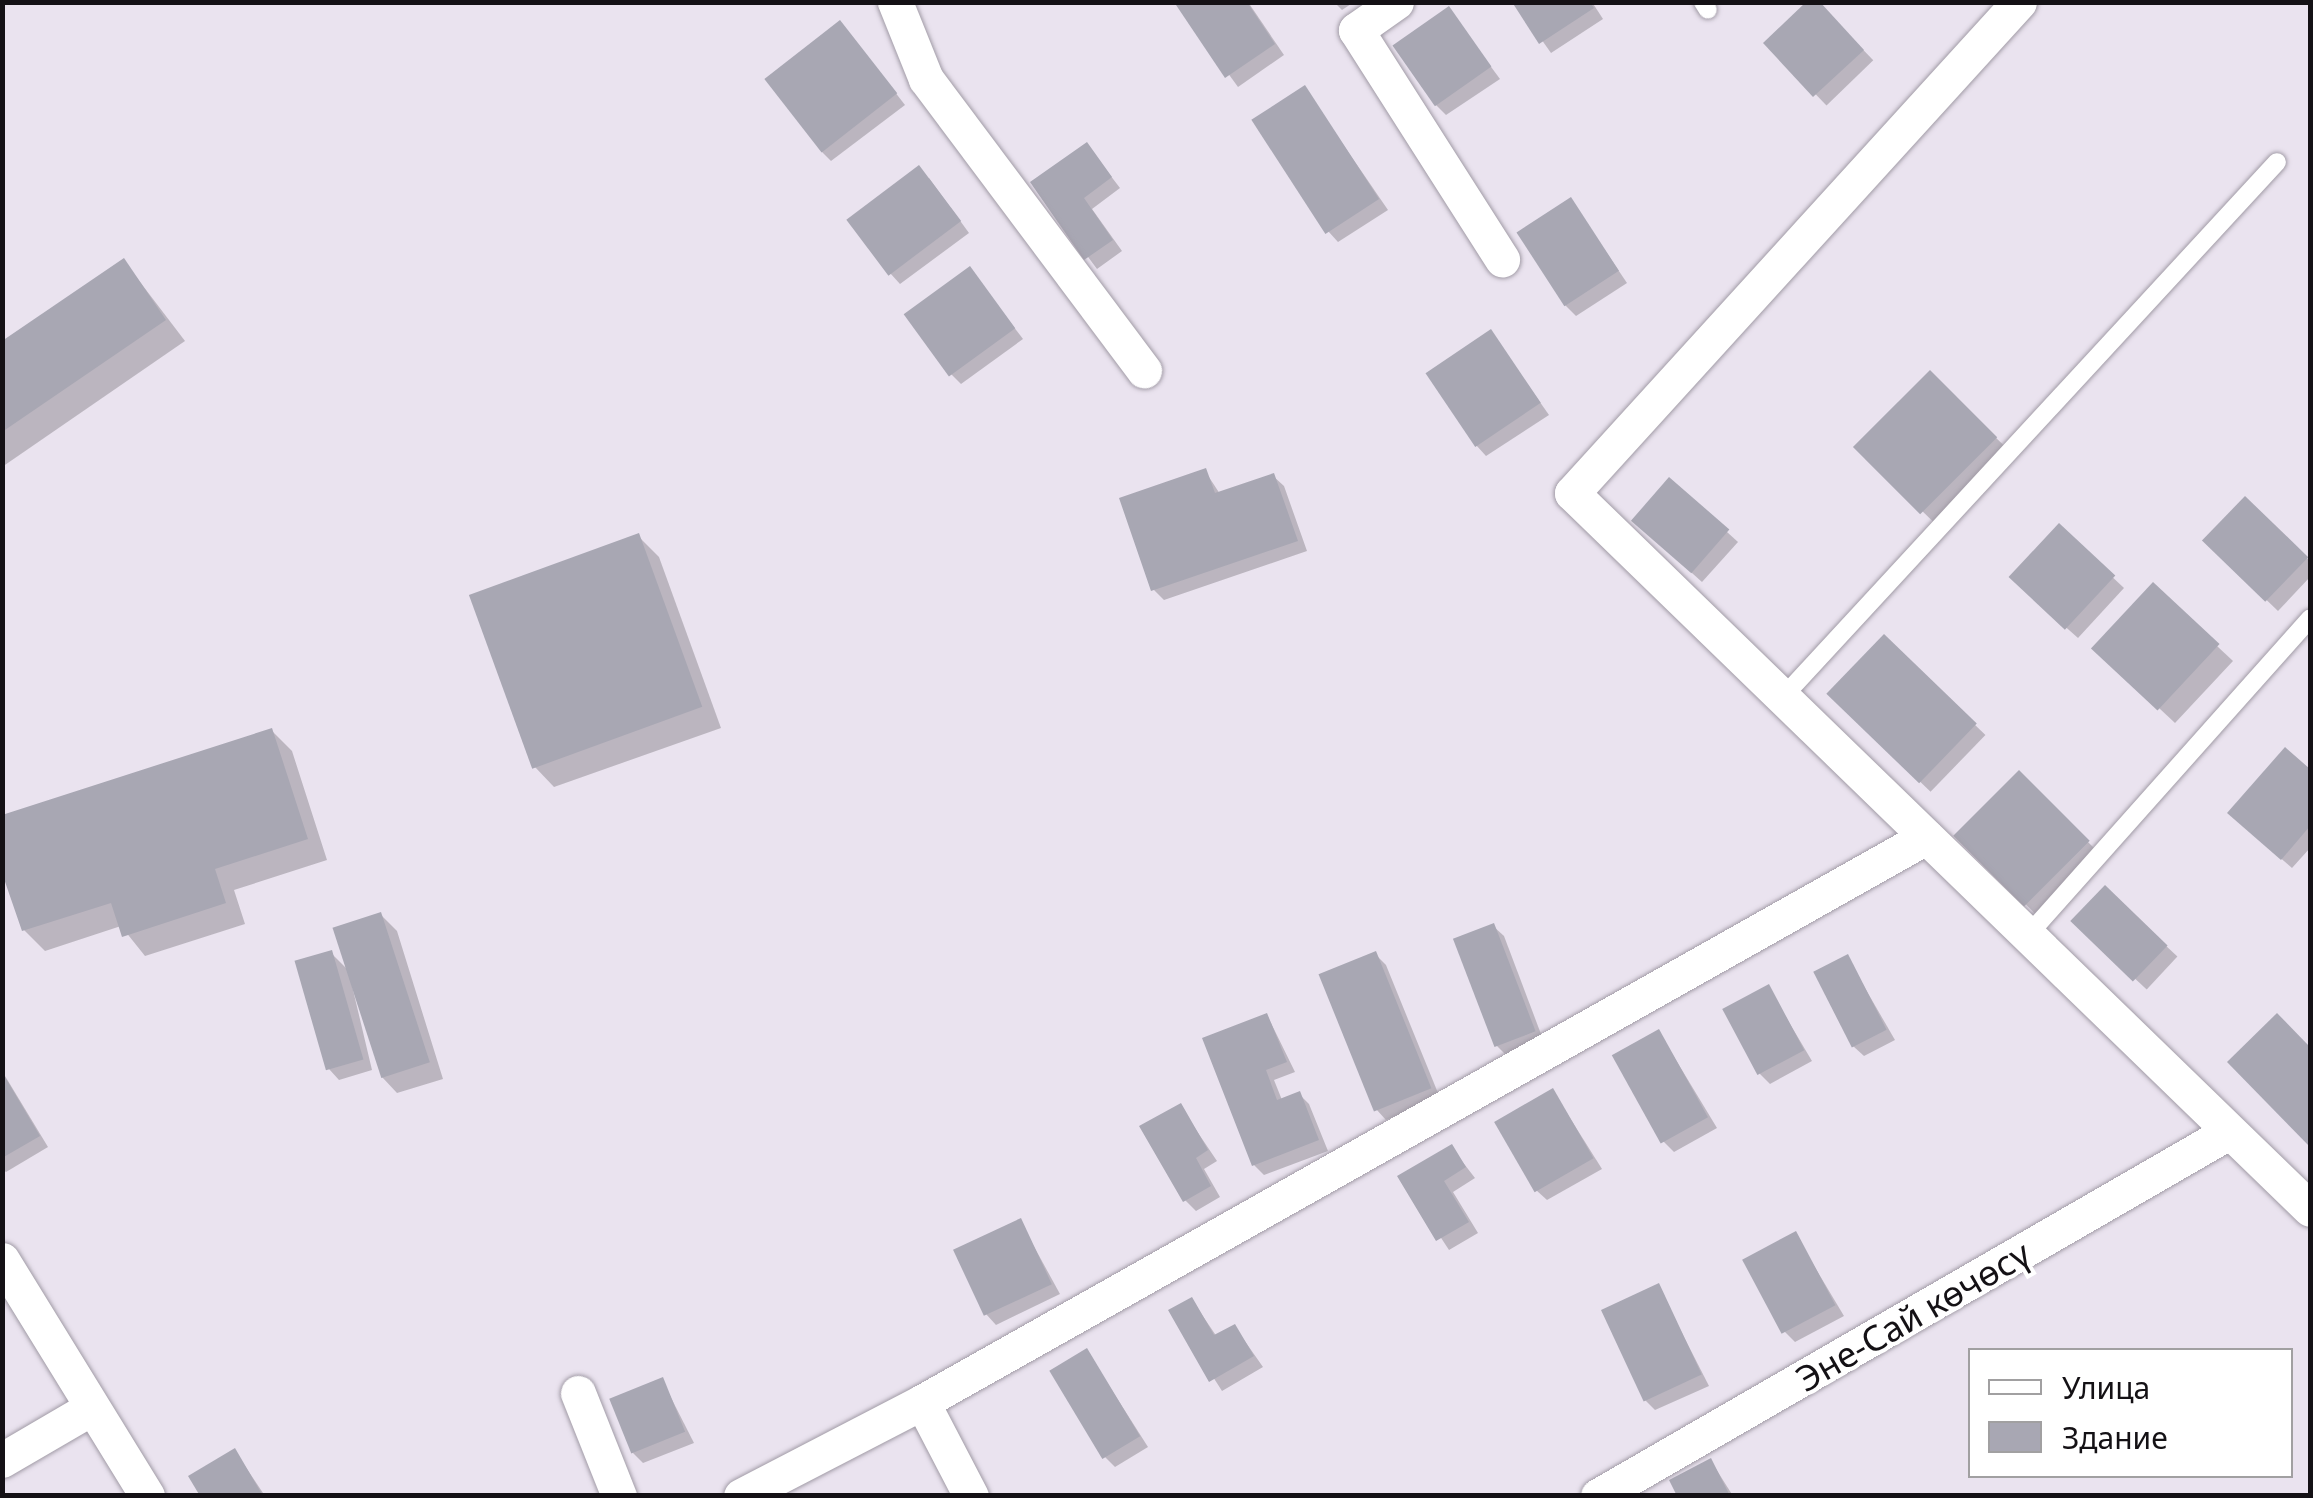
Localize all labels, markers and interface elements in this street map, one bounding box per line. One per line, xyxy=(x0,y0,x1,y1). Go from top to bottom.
street label: Эне-Сай көчөсү xyxy=(1789,1232,2037,1400)
legend xyxy=(1968,1348,2293,1478)
text: Улица xyxy=(2062,1367,2150,1408)
text: Здание xyxy=(2062,1417,2168,1458)

